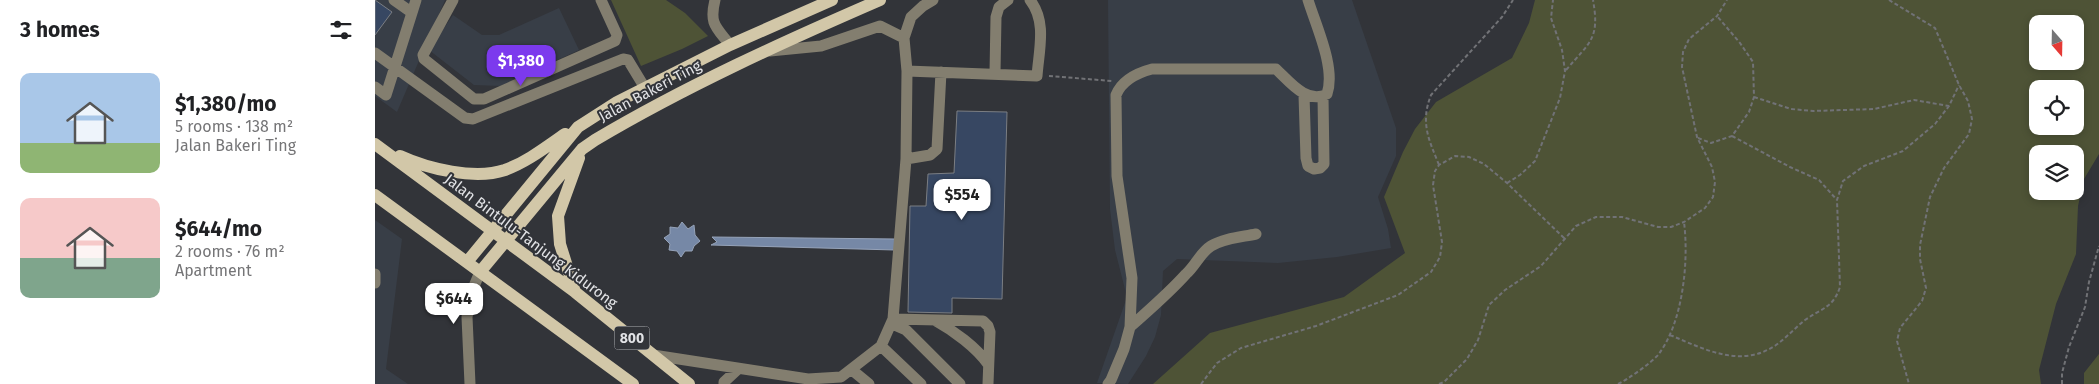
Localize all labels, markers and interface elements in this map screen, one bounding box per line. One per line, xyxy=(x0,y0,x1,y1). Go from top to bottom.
north arrow xyxy=(2029,15,2084,70)
map controls xyxy=(2029,15,2084,200)
icon: filters xyxy=(327,16,355,44)
text: 3 homes xyxy=(20,17,100,43)
pin: $1,380 xyxy=(480,44,562,87)
text: $1,380 xyxy=(498,51,544,70)
street label: Jalan Bakeri Ting xyxy=(596,56,704,126)
button: locate xyxy=(2029,80,2084,135)
text: $1,380/mo xyxy=(175,91,277,117)
icon: home xyxy=(60,93,120,153)
text: 5 rooms · 138 m² xyxy=(175,117,293,136)
text: Jalan Bakeri Ting xyxy=(175,136,296,155)
button: layers xyxy=(2029,145,2084,200)
street label: Jalan Bintulu-Tanjung Kidurong xyxy=(441,170,621,312)
pin: $554 xyxy=(932,178,992,221)
text: $554 xyxy=(945,185,979,204)
text: $644/mo xyxy=(175,216,262,242)
icon: home xyxy=(60,218,120,278)
text: 2 rooms · 76 m² xyxy=(175,242,285,261)
text: Apartment xyxy=(175,261,252,280)
pin: $644 xyxy=(424,282,484,325)
text: $644 xyxy=(436,289,472,308)
road number: 800 xyxy=(615,326,649,349)

